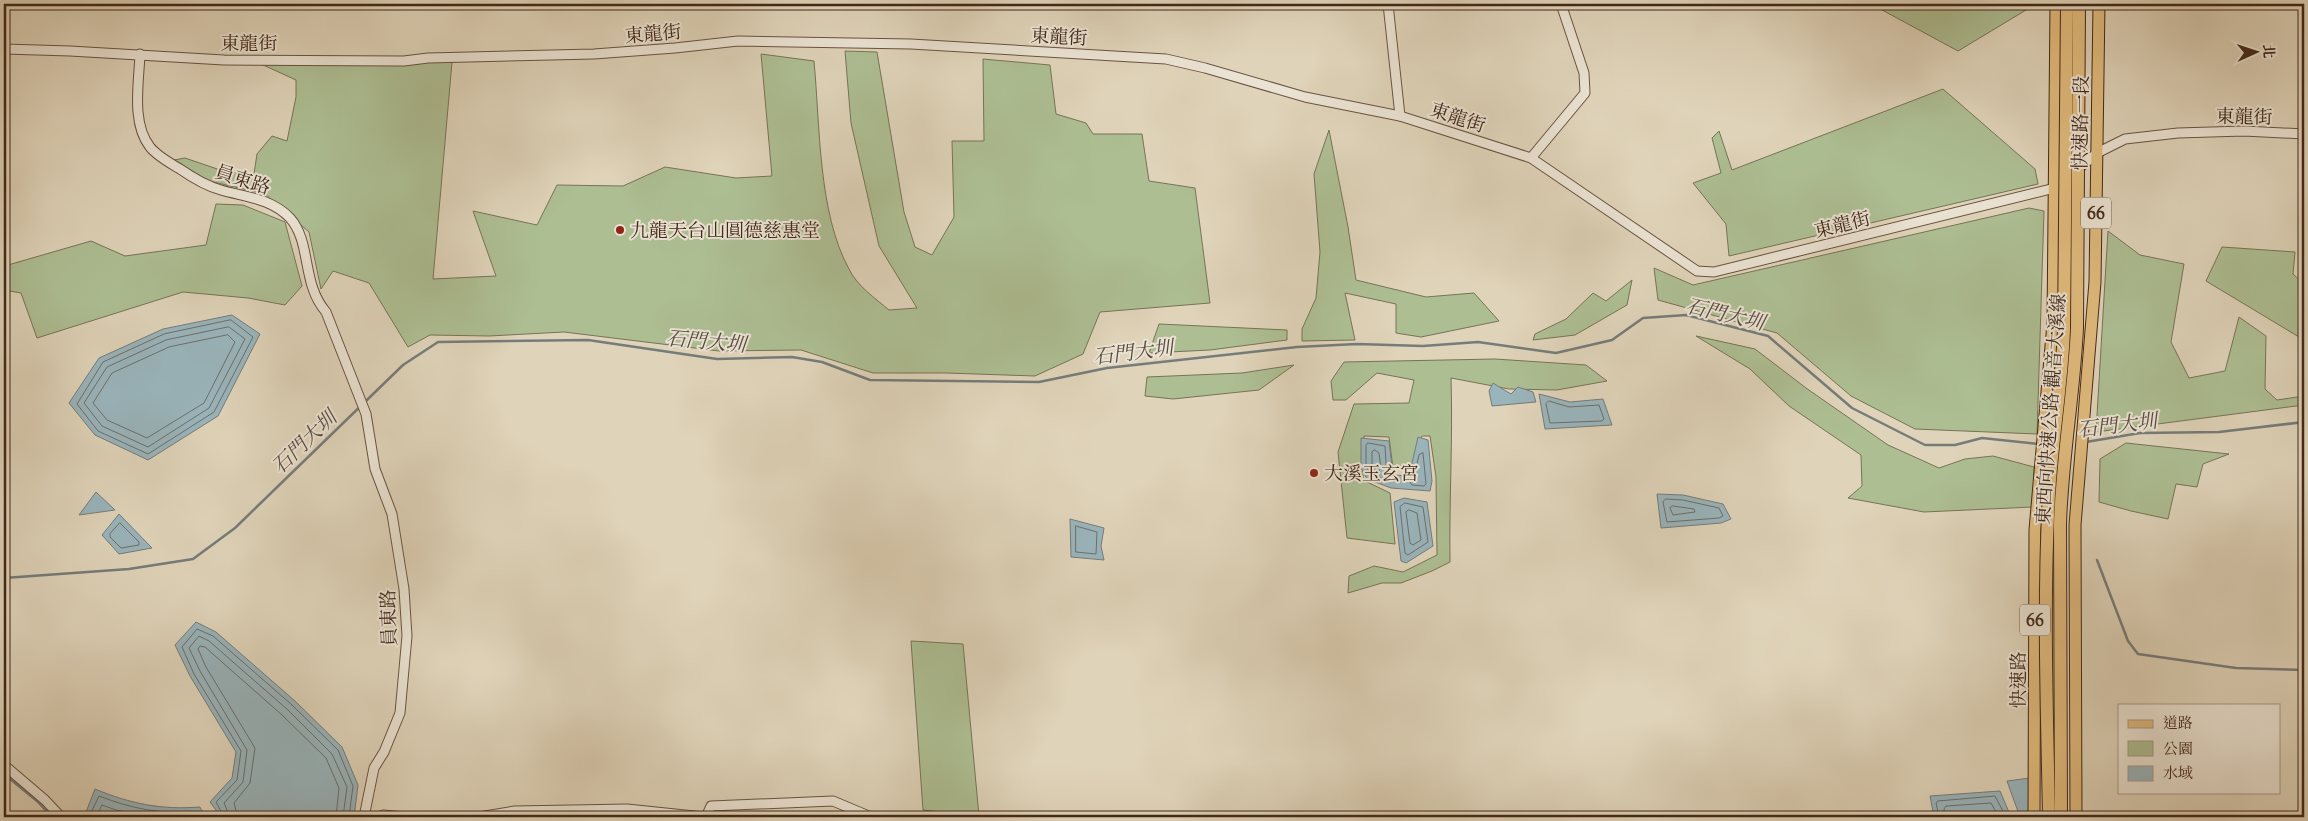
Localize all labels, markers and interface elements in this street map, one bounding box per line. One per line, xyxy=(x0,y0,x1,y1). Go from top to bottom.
street label: 東龍街 xyxy=(624,20,683,51)
street label: 東龍街 xyxy=(1030,24,1088,53)
north arrow xyxy=(2230,28,2280,78)
street label: 東龍街 xyxy=(220,32,278,59)
text: 北 xyxy=(2257,44,2277,59)
street label: 快速路一段 xyxy=(2068,75,2097,171)
street label: 東龍街 xyxy=(1426,98,1489,141)
street label: 東龍街 xyxy=(2215,105,2273,132)
street label: 員東路 xyxy=(211,160,274,203)
road number: 66 xyxy=(2081,198,2111,228)
street label: 東龍街 xyxy=(1812,206,1874,246)
place label: 九龍天台山圓德慈惠堂 xyxy=(630,219,820,246)
marker: 九龍天台山圓德慈惠堂 xyxy=(614,224,626,236)
street label: 東西向快速公路 觀音大溪線 xyxy=(2031,292,2074,526)
water label: 石門大圳 xyxy=(1682,293,1770,340)
water label: 石門大圳 xyxy=(665,326,750,362)
water label: 石門大圳 xyxy=(1092,335,1178,374)
water label: 石門大圳 xyxy=(267,403,347,482)
water label: 石門大圳 xyxy=(2076,408,2162,447)
place label: 大溪玉玄宮 xyxy=(1324,462,1419,489)
marker: 大溪玉玄宮 xyxy=(1308,467,1320,479)
street label: 員東路 xyxy=(376,589,405,647)
road number: 66 xyxy=(2020,604,2050,636)
street label: 快速路 xyxy=(2007,651,2034,709)
legend xyxy=(2118,704,2280,794)
text: 道路 xyxy=(2163,714,2193,735)
text: 公園 xyxy=(2163,740,2193,761)
text: 水域 xyxy=(2163,764,2193,785)

